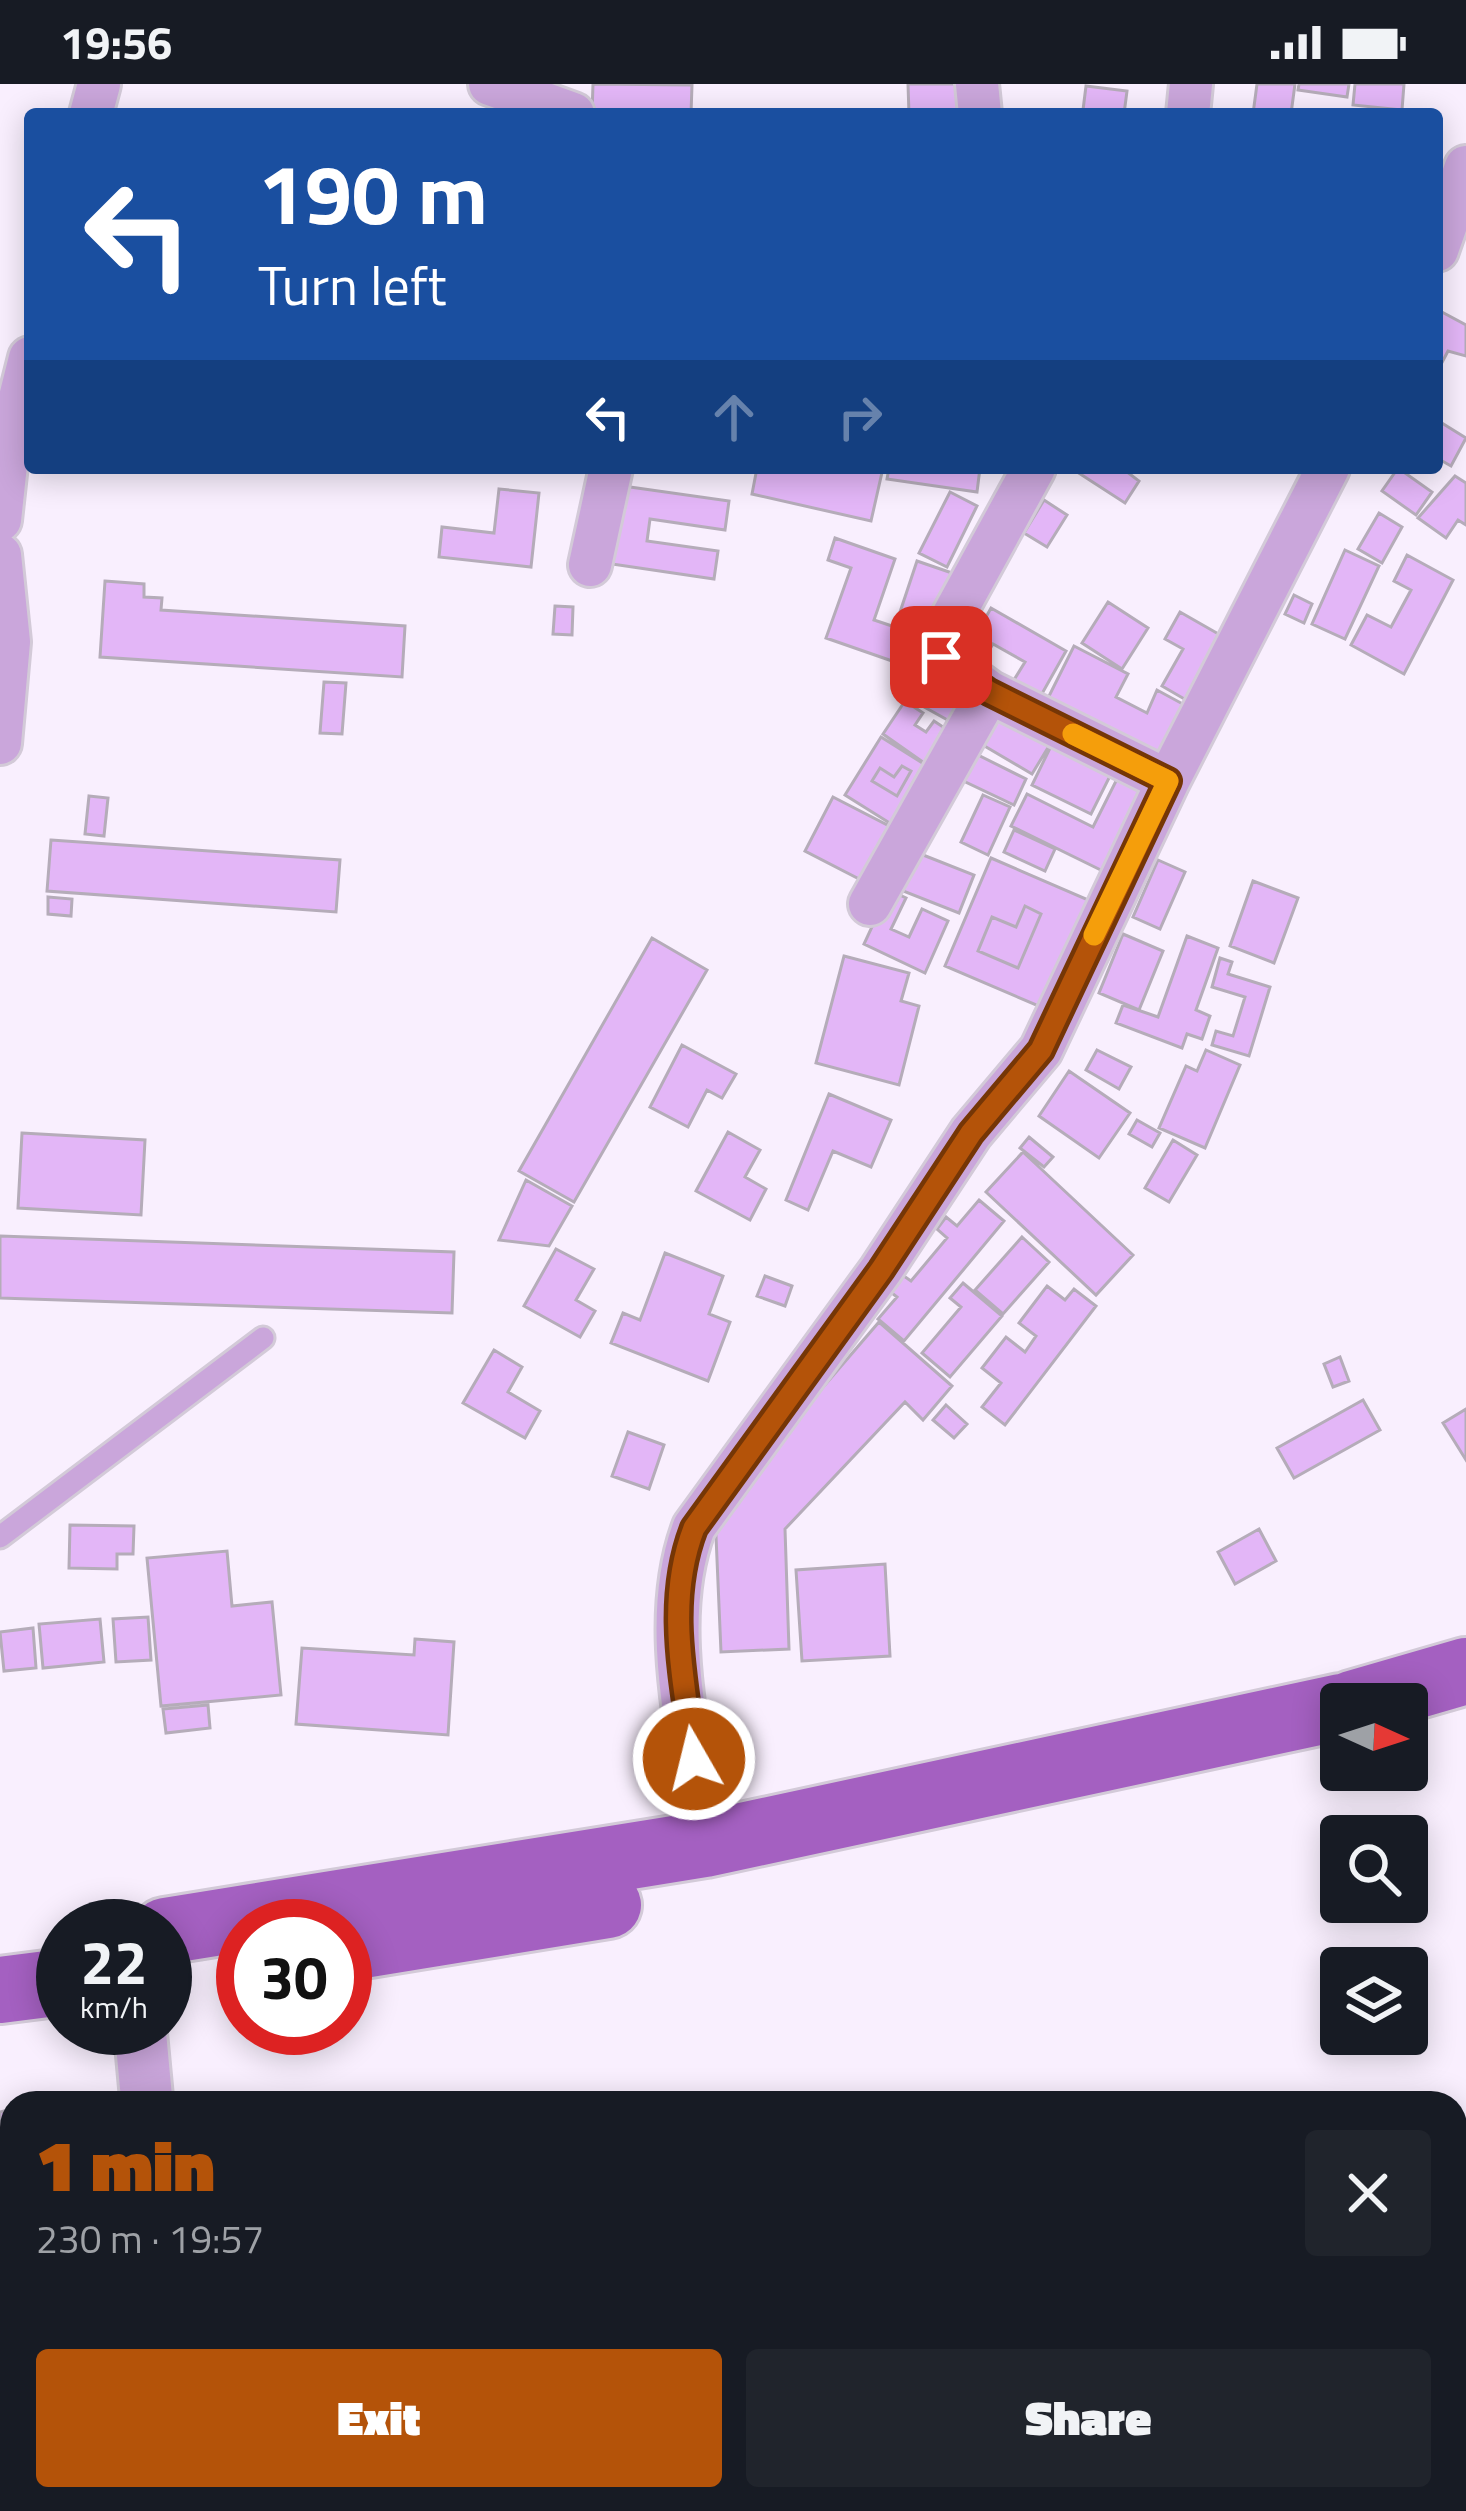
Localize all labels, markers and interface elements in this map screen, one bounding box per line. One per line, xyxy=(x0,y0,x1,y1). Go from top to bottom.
text: 19:56 xyxy=(60,8,172,76)
text: 190 m xyxy=(258,129,488,257)
icon: left xyxy=(60,156,216,312)
text: Turn left xyxy=(258,244,447,326)
icon: left xyxy=(575,384,641,450)
icon: ahead xyxy=(701,384,767,450)
icon: right xyxy=(827,384,893,450)
pin xyxy=(890,606,992,708)
icon: arrive xyxy=(908,624,974,690)
north arrow xyxy=(1320,1683,1428,1791)
map controls xyxy=(1320,1683,1428,2055)
position arrow xyxy=(631,1696,757,1822)
button: search xyxy=(1320,1815,1428,1923)
speed limit sign: 30 xyxy=(216,1899,372,2055)
text: 22 xyxy=(80,1916,148,2007)
button: layers xyxy=(1320,1947,1428,2055)
text: km/h xyxy=(80,1984,148,2030)
text: 1 min xyxy=(36,2109,215,2219)
button: close xyxy=(1305,2130,1431,2256)
text: 230 m · 19:57 xyxy=(36,2209,264,2268)
button: Exit xyxy=(36,2349,722,2487)
button: Share xyxy=(746,2349,1431,2487)

